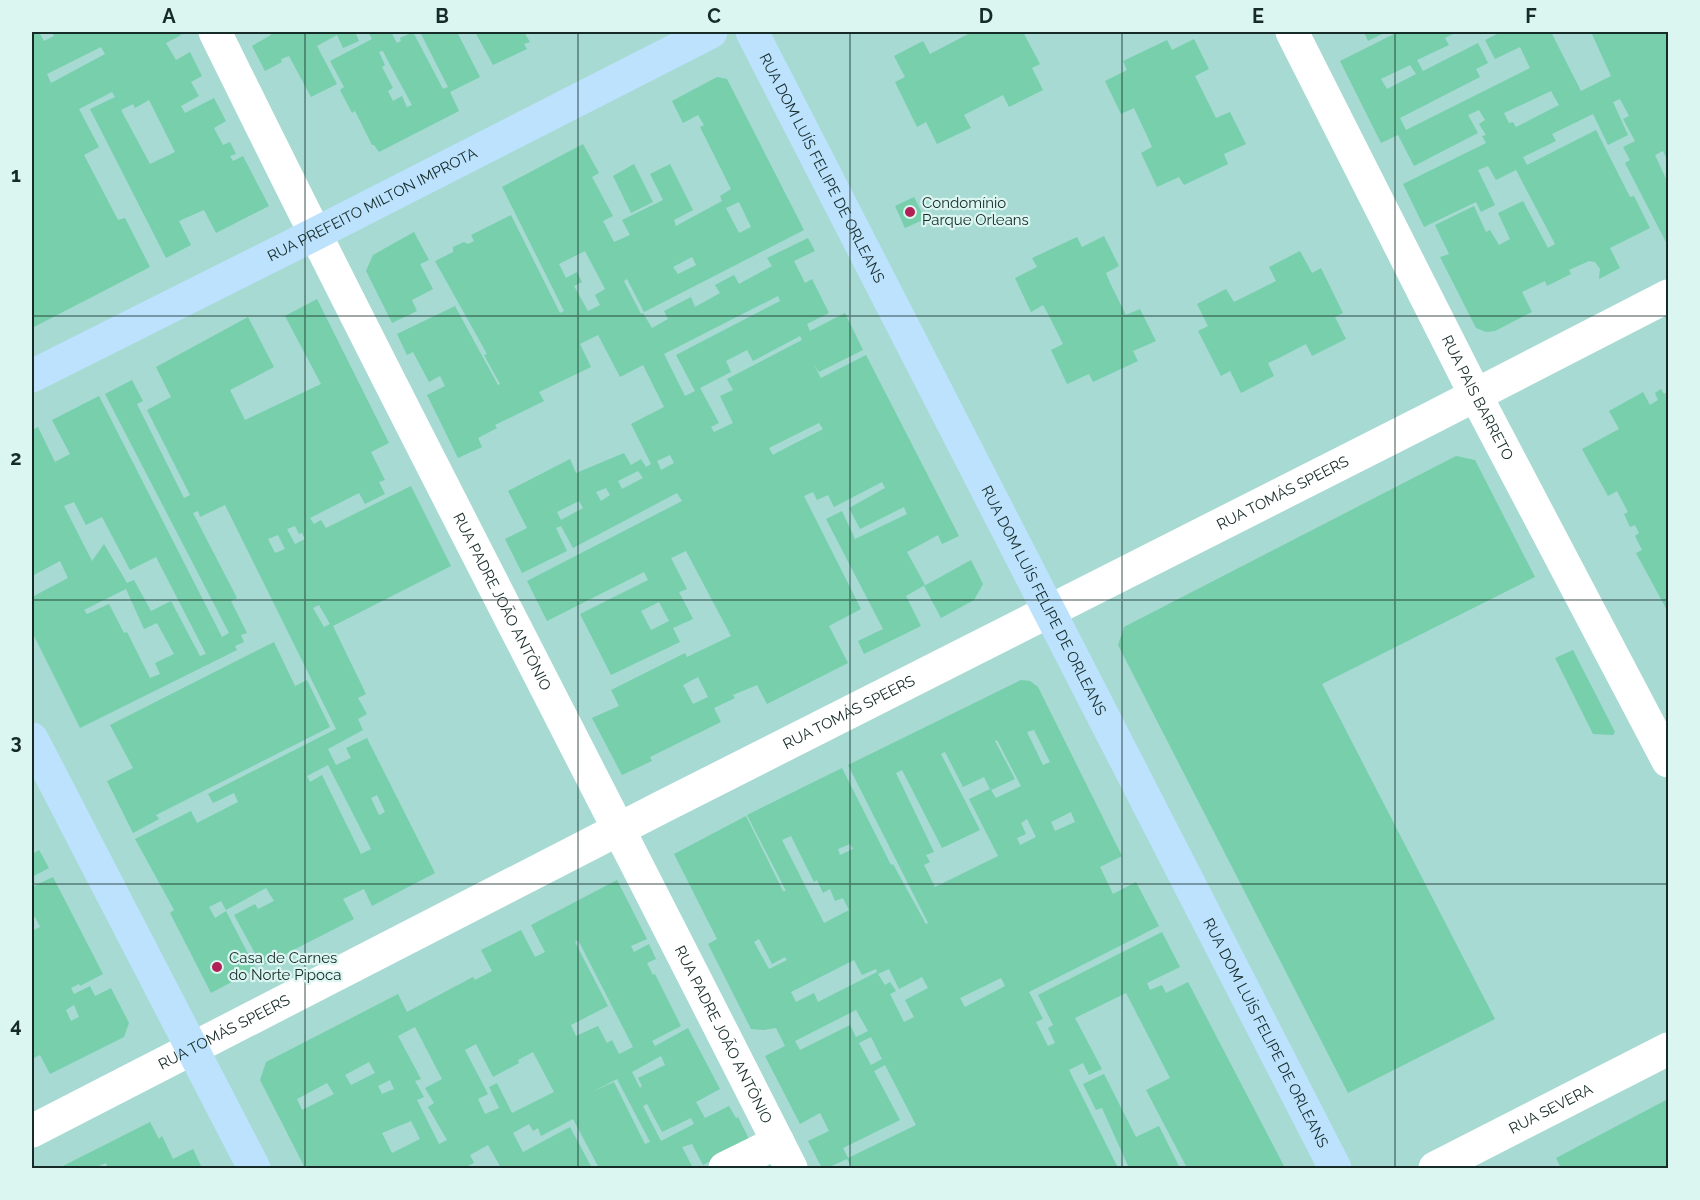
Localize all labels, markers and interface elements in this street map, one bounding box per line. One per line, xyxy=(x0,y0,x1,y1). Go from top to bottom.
text: A xyxy=(162,4,176,28)
text: B xyxy=(435,4,449,28)
text: C xyxy=(707,4,721,28)
text: D xyxy=(979,4,993,28)
text: E xyxy=(1252,4,1264,28)
text: F xyxy=(1525,4,1537,28)
street label: RUA DOM LUÍS FELIPE DE ORLEANS xyxy=(755,50,888,286)
street label: RUA PREFEITO MILTON IMPROTA xyxy=(264,144,480,265)
text: 1 xyxy=(11,163,21,187)
place label: Condomínio Parque Orleans xyxy=(922,194,1029,229)
marker: Condomínio Parque Orleans xyxy=(903,205,917,219)
street label: RUA PAIS BARRETO xyxy=(1438,332,1517,463)
text: 2 xyxy=(10,446,22,470)
street label: RUA TOMÁS SPEERS xyxy=(1214,452,1352,534)
street label: RUA DOM LUÍS FELIPE DE ORLEANS xyxy=(977,483,1110,718)
street label: RUA PADRE JOÃO ANTÔNIO xyxy=(449,510,555,694)
street label: RUA TOMÁS SPEERS xyxy=(780,672,918,753)
text: 3 xyxy=(10,730,22,754)
street label: RUA DOM LUÍS FELIPE DE ORLEANS xyxy=(1199,915,1332,1151)
street label: RUA PADRE JOÃO ANTÔNIO xyxy=(671,943,776,1126)
place label: Casa de Carnes do Norte Pipoca xyxy=(229,949,341,984)
marker: Casa de Carnes do Norte Pipoca xyxy=(210,960,224,974)
street label: RUA TOMÁS SPEERS xyxy=(155,991,293,1074)
text: 4 xyxy=(10,1013,22,1037)
street label: RUA SEVERA xyxy=(1506,1080,1596,1138)

